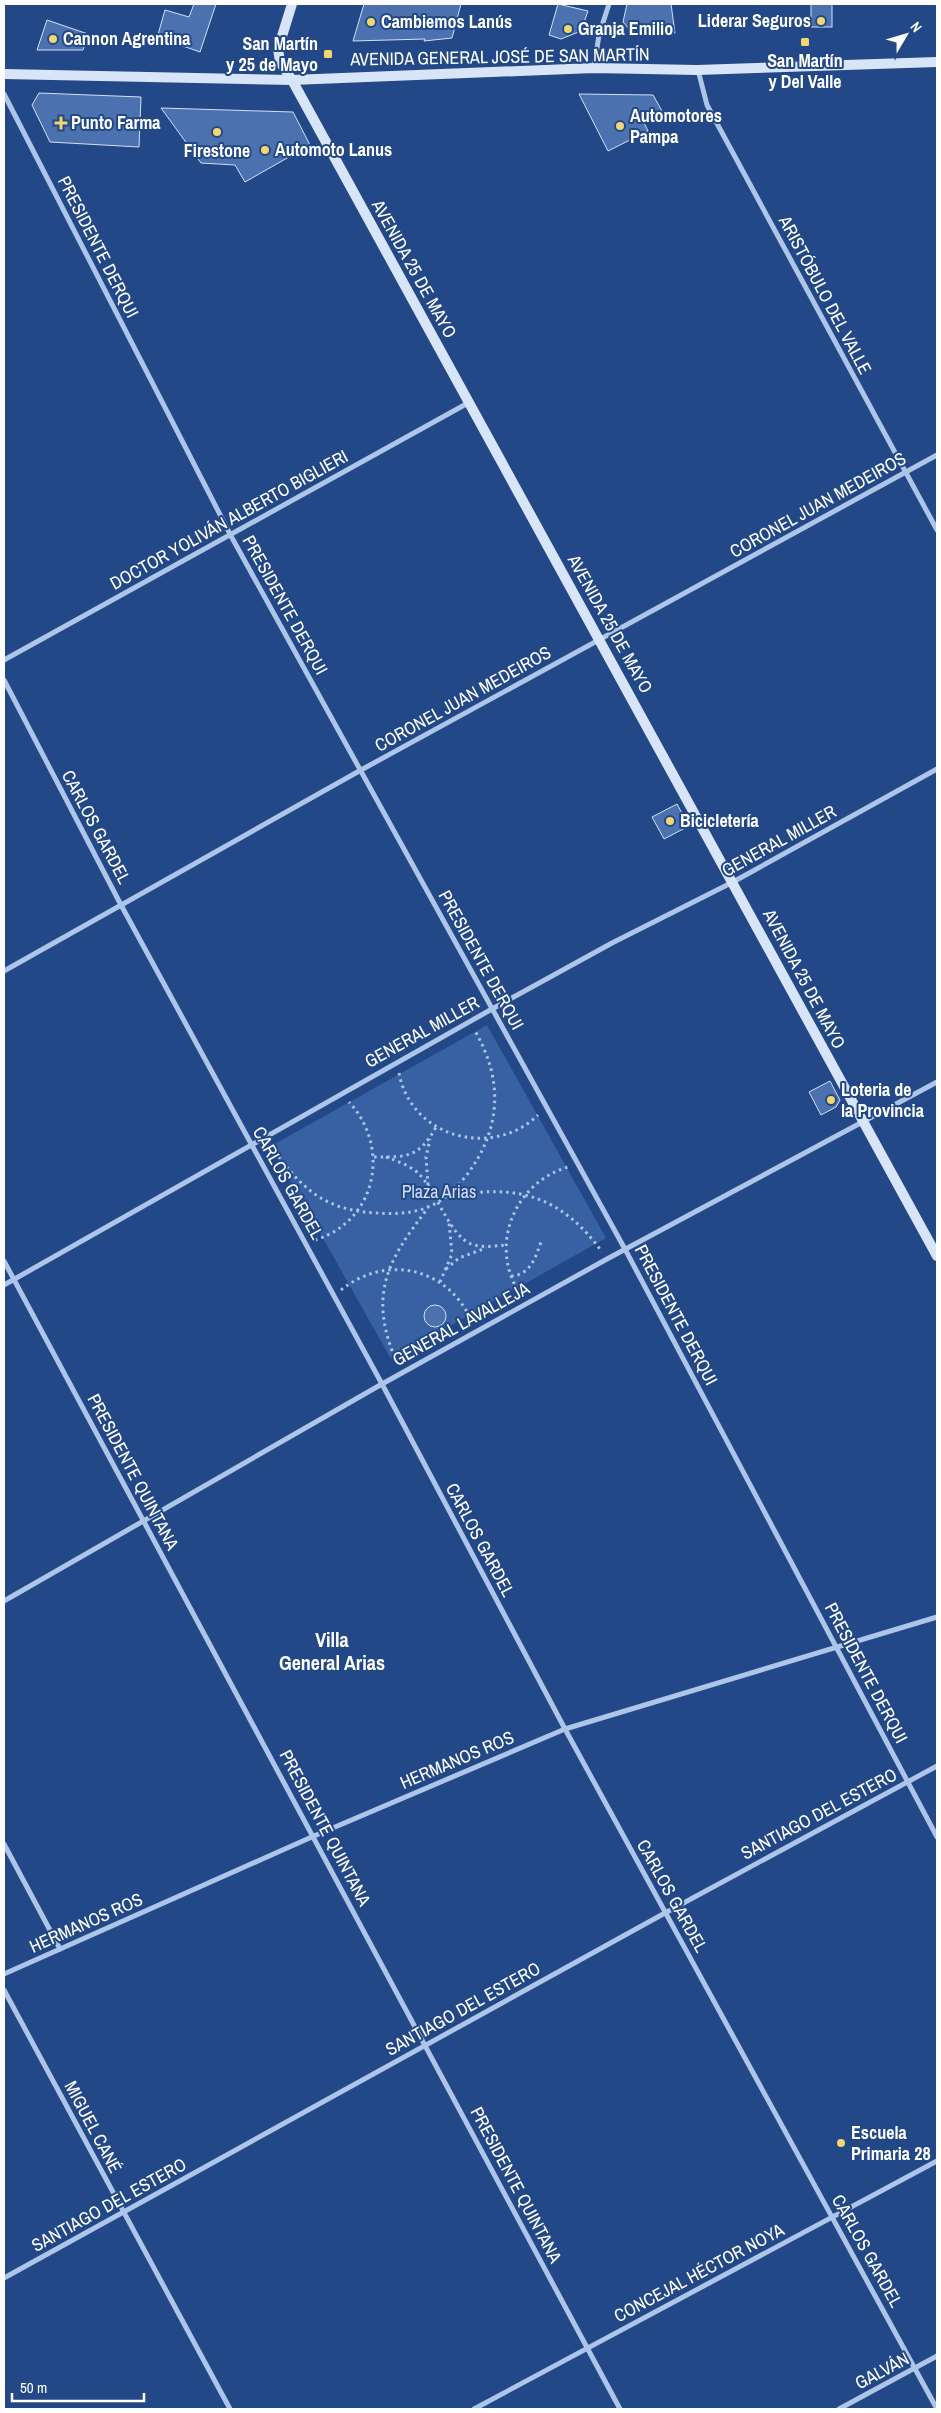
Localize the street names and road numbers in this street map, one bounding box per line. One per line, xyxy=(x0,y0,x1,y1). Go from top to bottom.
street label: AVENIDA GENERAL JOSÉ DE SAN MARTÍN xyxy=(349,41,650,72)
street label: PRESIDENTE DERQUI xyxy=(52,172,145,322)
street label: AVENIDA 25 DE MAYO xyxy=(366,194,463,342)
street label: ARISTÓBULO DEL VALLE xyxy=(773,210,878,378)
street label: DOCTOR YOLIVÁN ALBERTO BIGLIERI xyxy=(105,444,352,596)
street label: CORONEL JUAN MEDEIROS xyxy=(725,446,911,563)
street label: PRESIDENTE DERQUI xyxy=(237,531,334,679)
street label: AVENIDA 25 DE MAYO xyxy=(562,549,659,697)
street label: CORONEL JUAN MEDEIROS xyxy=(370,640,556,757)
street label: CARLOS GARDEL xyxy=(56,765,137,888)
street label: GENERAL MILLER xyxy=(717,799,841,882)
street label: PRESIDENTE DERQUI xyxy=(433,886,530,1034)
street label: AVENIDA 25 DE MAYO xyxy=(757,904,852,1053)
street label: GENERAL MILLER xyxy=(360,990,484,1073)
street label: CARLOS GARDEL xyxy=(247,1122,330,1244)
street label: PRESIDENTE DERQUI xyxy=(629,1240,724,1389)
street label: GENERAL LAVALLEJA xyxy=(388,1275,534,1372)
street label: PRESIDENTE QUINTANA xyxy=(82,1389,185,1554)
street label: CARLOS GARDEL xyxy=(440,1478,521,1601)
street label: PRESIDENTE DERQUI xyxy=(819,1598,914,1747)
street label: HERMANOS ROS xyxy=(396,1724,518,1795)
street label: PRESIDENTE QUINTANA xyxy=(274,1745,377,1910)
street label: SANTIAGO DEL ESTERO xyxy=(736,1762,901,1865)
street label: CARLOS GARDEL xyxy=(631,1835,714,1957)
street label: HERMANOS ROS xyxy=(25,1886,146,1959)
street label: SANTIAGO DEL ESTERO xyxy=(381,1956,545,2062)
street label: MIGUEL CANÉ xyxy=(59,2076,128,2177)
street label: PRESIDENTE QUINTANA xyxy=(465,2102,568,2267)
street label: SANTIAGO DEL ESTERO xyxy=(27,2152,191,2258)
street label: CARLOS GARDEL xyxy=(826,2190,909,2312)
street label: CONCEJAL HÉCTOR NOYA xyxy=(609,2217,788,2328)
street label: GALVÁN xyxy=(850,2346,913,2395)

